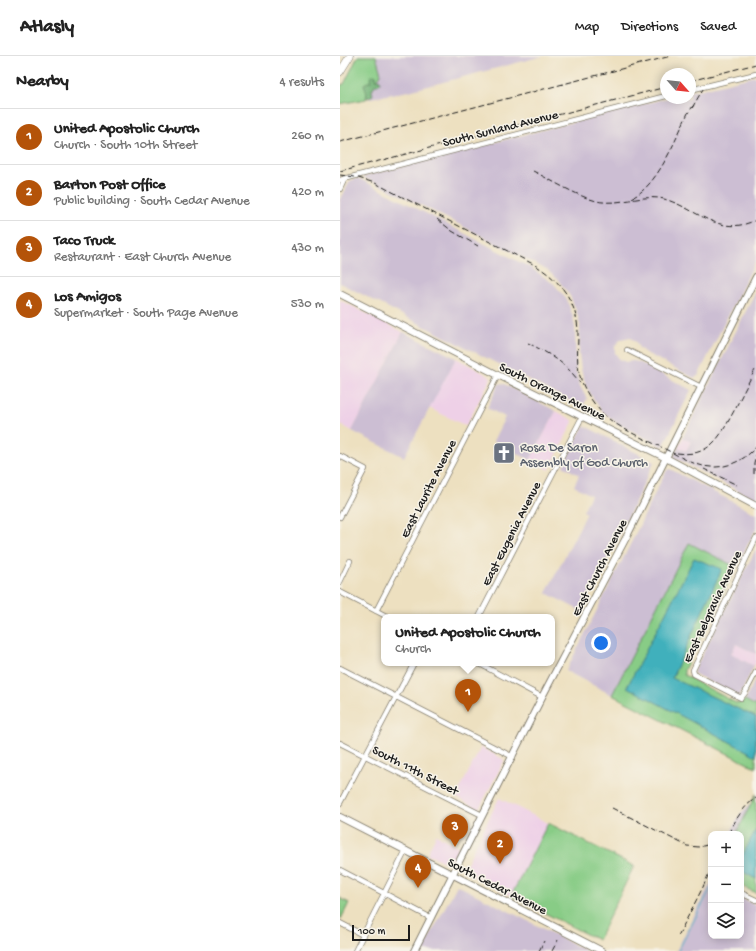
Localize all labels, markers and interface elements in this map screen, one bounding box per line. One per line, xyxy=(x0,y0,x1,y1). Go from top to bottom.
text: Atlasly xyxy=(20,16,74,39)
text: Map xyxy=(575,19,599,36)
text: Directions xyxy=(621,19,678,36)
text: Saved xyxy=(700,19,736,36)
north arrow xyxy=(660,68,696,104)
text: Nearby xyxy=(16,72,69,92)
text: 4 results xyxy=(280,75,324,90)
street label: South Sunland Avenue xyxy=(441,108,560,151)
text: United Apostolic Church xyxy=(54,120,200,138)
text: 1 xyxy=(26,129,32,144)
text: 260 m xyxy=(291,129,324,144)
text: Church · South 10th Street xyxy=(54,138,197,153)
text: Barton Post Office xyxy=(54,176,165,194)
text: 2 xyxy=(26,185,32,200)
text: 420 m xyxy=(292,185,324,200)
text: Public building · South Cedar Avenue xyxy=(54,194,250,209)
text: Taco Truck xyxy=(54,232,114,250)
text: 3 xyxy=(26,241,32,256)
text: 430 m xyxy=(291,241,324,256)
text: Restaurant · East Church Avenue xyxy=(54,250,231,265)
text: Los Amigos xyxy=(54,288,121,306)
text: 4 xyxy=(26,297,32,312)
text: 530 m xyxy=(291,297,324,312)
text: Supermarket · South Page Avenue xyxy=(54,306,238,321)
street label: South Orange Avenue xyxy=(496,360,608,425)
street label: East Laurite Avenue xyxy=(398,437,461,541)
church icon: Rosa De Saron Assembly of God Church xyxy=(491,440,517,466)
place label: Rosa De Saron Assembly of God Church xyxy=(520,441,648,471)
street label: East Eugenia Avenue xyxy=(479,479,545,589)
street label: East Church Avenue xyxy=(569,517,631,619)
street label: East Belgravia Avenue xyxy=(681,548,746,665)
popup xyxy=(381,614,555,666)
text: United Apostolic Church xyxy=(395,624,541,642)
your location xyxy=(591,633,611,653)
text: Church xyxy=(395,642,431,657)
pin: 1 xyxy=(455,679,481,712)
street label: South 11th Street xyxy=(369,743,462,800)
pin: 3 xyxy=(442,814,468,847)
pin: 2 xyxy=(487,831,513,864)
map controls xyxy=(708,831,744,939)
button: + xyxy=(708,831,744,867)
pin: 4 xyxy=(405,855,431,888)
street label: South Cedar Avenue xyxy=(445,856,549,919)
button: − xyxy=(708,867,744,903)
button: layers xyxy=(708,903,744,939)
scale bar xyxy=(352,923,410,942)
text: 100 m xyxy=(358,926,385,938)

